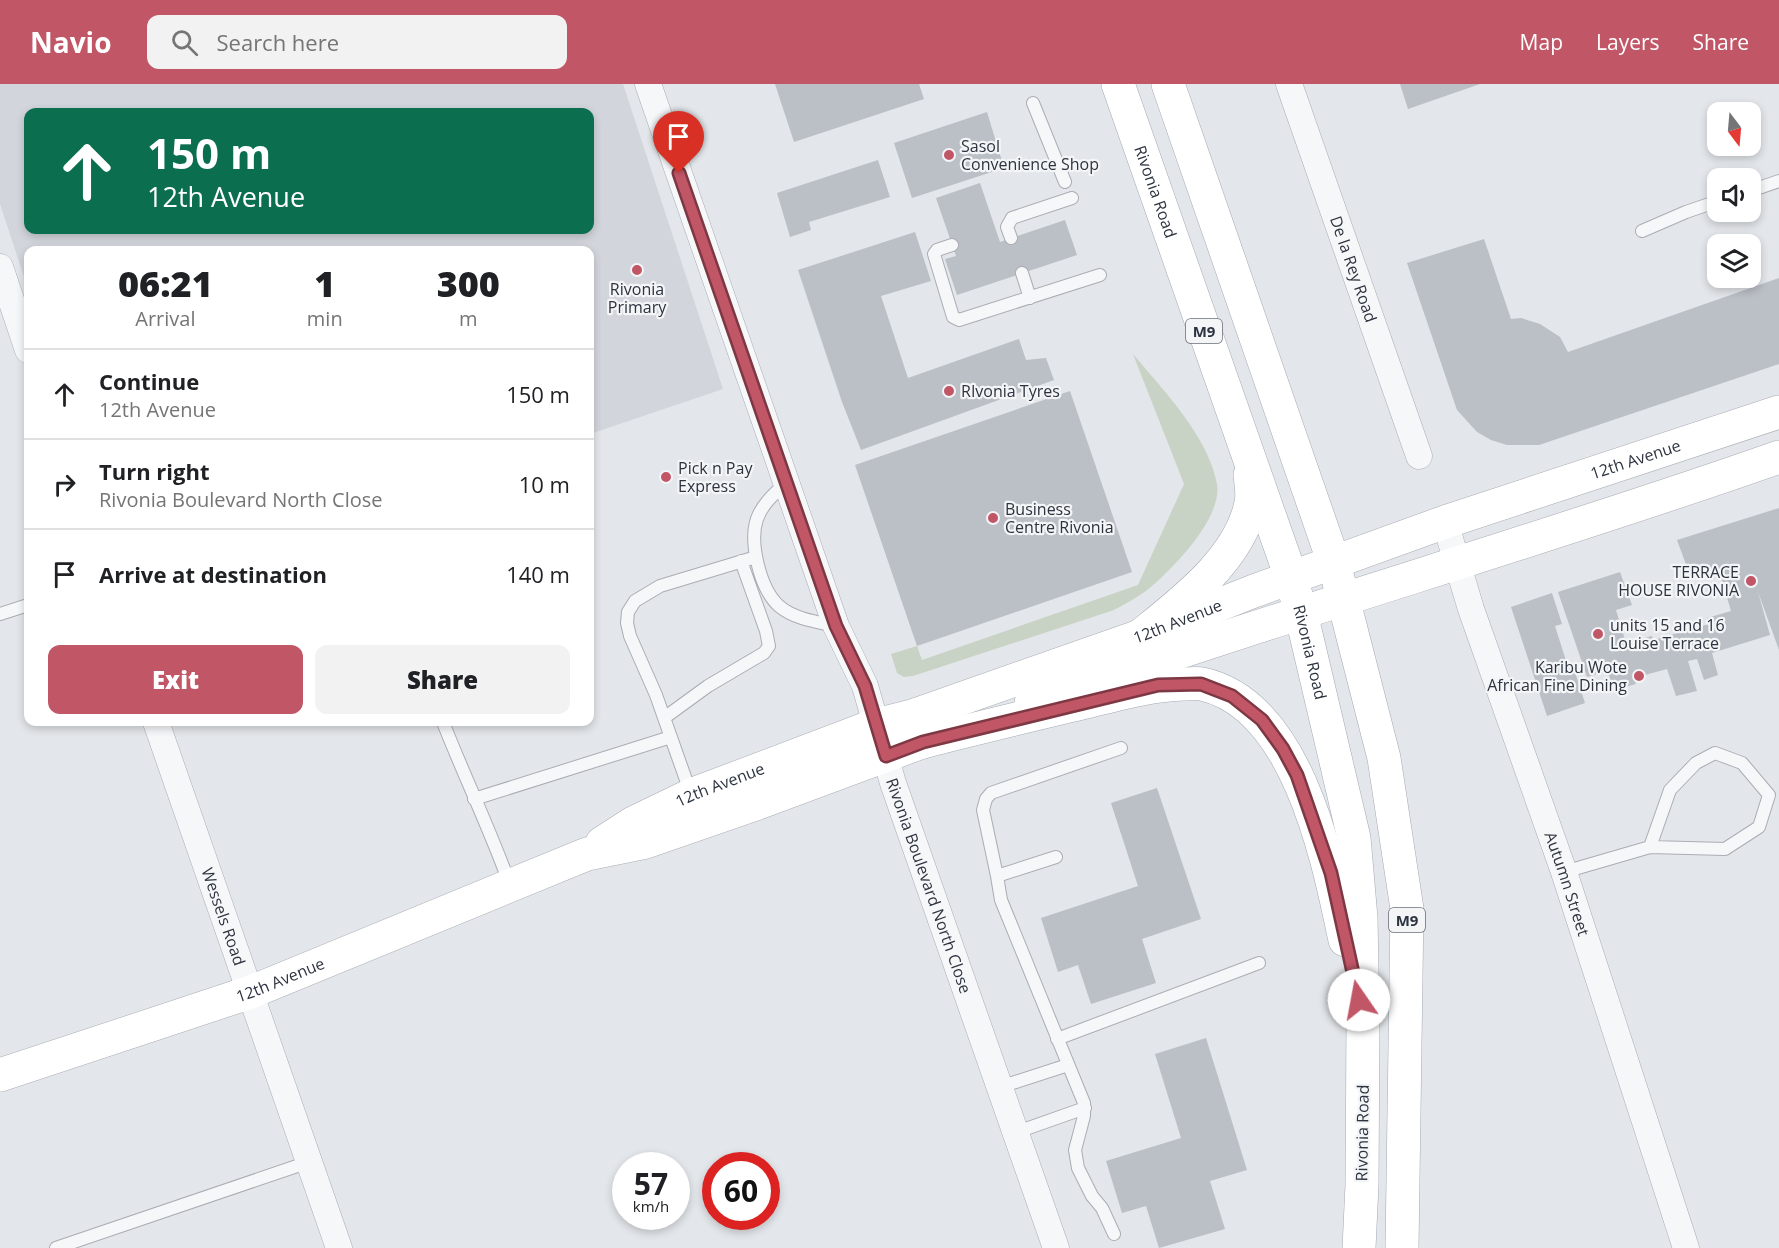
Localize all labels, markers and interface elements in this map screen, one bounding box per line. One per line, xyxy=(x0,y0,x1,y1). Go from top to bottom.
search box xyxy=(147,15,567,69)
text: Navio xyxy=(30,23,111,61)
icon: search xyxy=(168,26,201,59)
text: Search here xyxy=(216,27,339,57)
text: Map xyxy=(1520,28,1563,56)
text: Layers xyxy=(1596,28,1660,56)
text: Share xyxy=(1693,28,1749,56)
north arrow xyxy=(1707,102,1761,156)
map controls xyxy=(1707,102,1761,288)
pin xyxy=(653,111,704,173)
icon: arrive xyxy=(662,120,695,153)
text: 150 m xyxy=(147,124,271,181)
icon: ahead xyxy=(48,132,126,210)
place label: Sasol Convenience Shop xyxy=(961,135,1099,175)
street label: Rivonia Road xyxy=(1129,142,1182,241)
marker: Sasol Convenience Shop xyxy=(942,148,956,162)
button: sound xyxy=(1707,168,1761,222)
text: 12th Avenue xyxy=(147,178,305,215)
street label: De la Rey Road xyxy=(1325,213,1382,325)
button: layers xyxy=(1707,234,1761,288)
text: 06:21 xyxy=(118,259,213,308)
text: 1 xyxy=(314,259,335,308)
text: 300 xyxy=(437,259,500,308)
marker: Rivonia Primary xyxy=(630,263,644,277)
place label: Rivonia Primary xyxy=(608,278,667,318)
text: Arrival xyxy=(135,305,196,332)
text: min xyxy=(307,305,343,332)
text: m xyxy=(459,305,478,332)
road number: M9 xyxy=(1186,319,1222,343)
text: Continue xyxy=(99,366,199,396)
icon: ahead xyxy=(48,378,81,411)
text: 150 m xyxy=(506,379,570,409)
place label: RIvonia Tyres xyxy=(961,380,1060,402)
marker: RIvonia Tyres xyxy=(942,384,956,398)
text: 12th Avenue xyxy=(99,396,216,423)
street label: 12th Avenue xyxy=(1588,434,1683,484)
text: Turn right xyxy=(99,456,210,486)
place label: Pick n Pay Express xyxy=(678,457,753,497)
icon: right xyxy=(48,468,81,501)
text: 10 m xyxy=(519,469,570,499)
marker: Pick n Pay Express xyxy=(659,470,673,484)
text: Rivonia Boulevard North Close xyxy=(99,486,383,513)
place label: Business Centre Rivonia xyxy=(1005,498,1114,538)
marker: Business Centre Rivonia xyxy=(986,511,1000,525)
icon: arrive xyxy=(48,558,81,591)
text: Arrive at destination xyxy=(99,559,327,589)
text: 140 m xyxy=(506,559,570,589)
place label: TERRACE HOUSE RIVONIA xyxy=(1618,561,1740,601)
marker: TERRACE HOUSE RIVONIA xyxy=(1744,574,1758,588)
street label: 12th Avenue xyxy=(1130,594,1225,649)
street label: Rivonia Road xyxy=(1288,602,1332,702)
place label: units 15 and 16 Louise Terrace xyxy=(1610,614,1725,654)
marker: units 15 and 16 Louise Terrace xyxy=(1591,627,1605,641)
button: Exit xyxy=(48,645,303,714)
button: Share xyxy=(315,645,570,714)
place label: Karibu Wote African Fine Dining xyxy=(1487,656,1627,696)
marker: Karibu Wote African Fine Dining xyxy=(1632,669,1646,683)
street label: 12th Avenue xyxy=(672,757,767,812)
street label: Rivonia Boulevard North Close xyxy=(881,775,977,996)
street label: Autumn Street xyxy=(1540,829,1595,939)
street label: Wessels Road xyxy=(197,865,251,968)
road number: M9 xyxy=(1389,908,1425,932)
street label: 12th Avenue xyxy=(233,952,328,1007)
position arrow xyxy=(1327,968,1391,1032)
street label: Rivonia Road xyxy=(1350,1085,1374,1181)
speed limit sign: 60 xyxy=(702,1152,780,1230)
text: 57 xyxy=(634,1163,668,1204)
text: km/h xyxy=(633,1196,669,1216)

